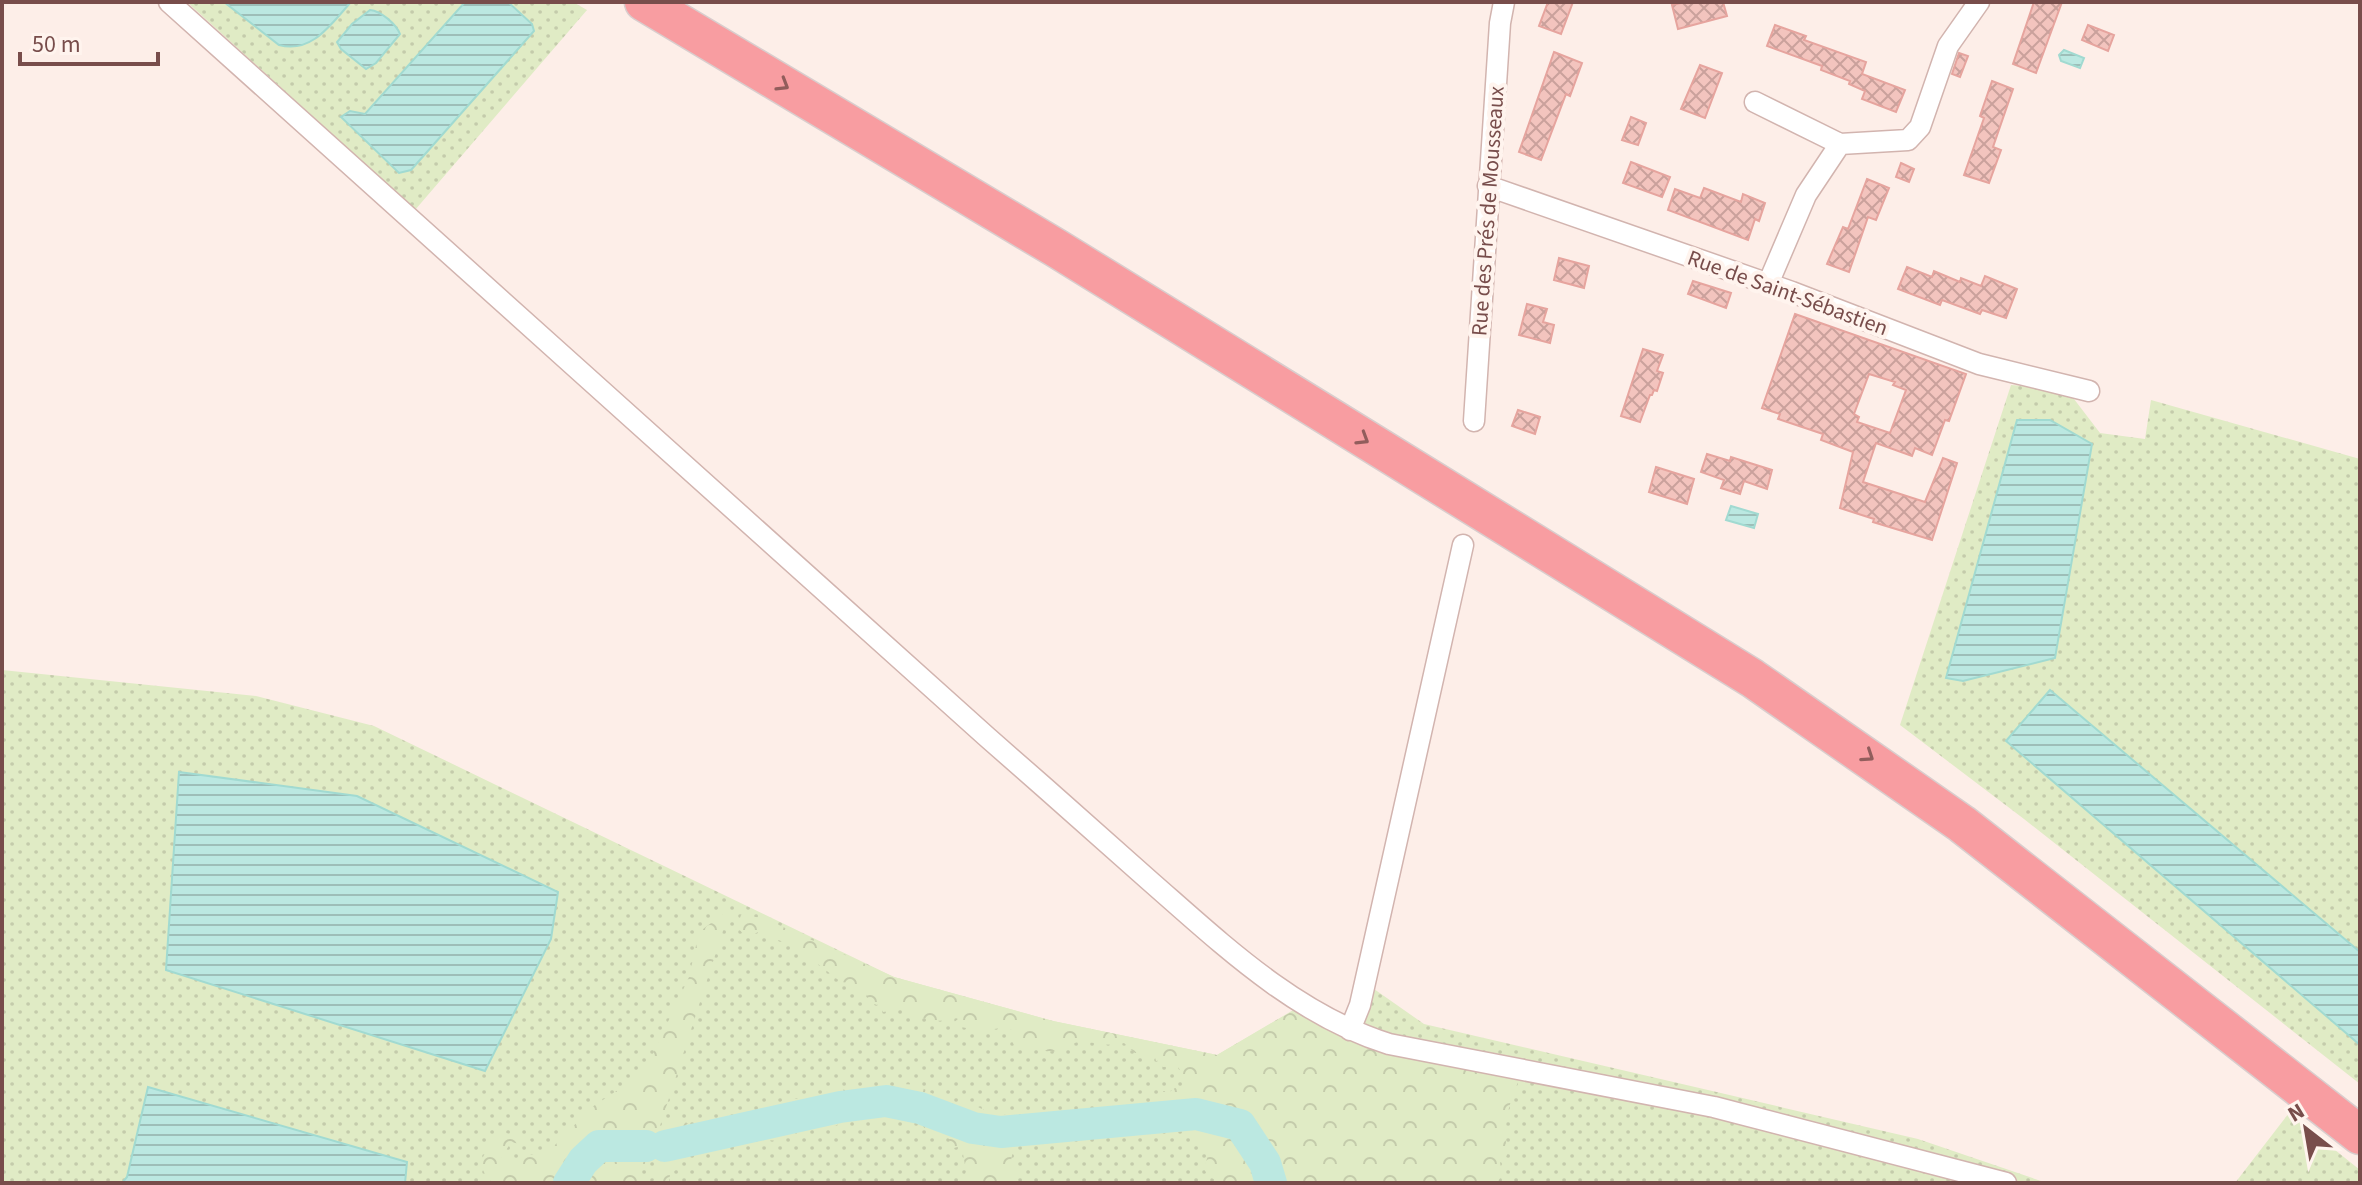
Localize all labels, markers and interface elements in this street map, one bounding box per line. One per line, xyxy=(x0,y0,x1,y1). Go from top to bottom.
scale bar xyxy=(20,16,158,66)
text: 50 m xyxy=(32,27,81,62)
one-way arrow xyxy=(774,76,789,91)
street label: Rue des Prés de Mousseaux xyxy=(1463,85,1513,337)
street label: Rue de Saint-Sébastien xyxy=(1683,242,1892,344)
one-way arrow xyxy=(1354,430,1369,445)
one-way arrow xyxy=(1859,746,1873,761)
north arrow xyxy=(2266,1089,2346,1169)
text: N xyxy=(2282,1095,2311,1130)

